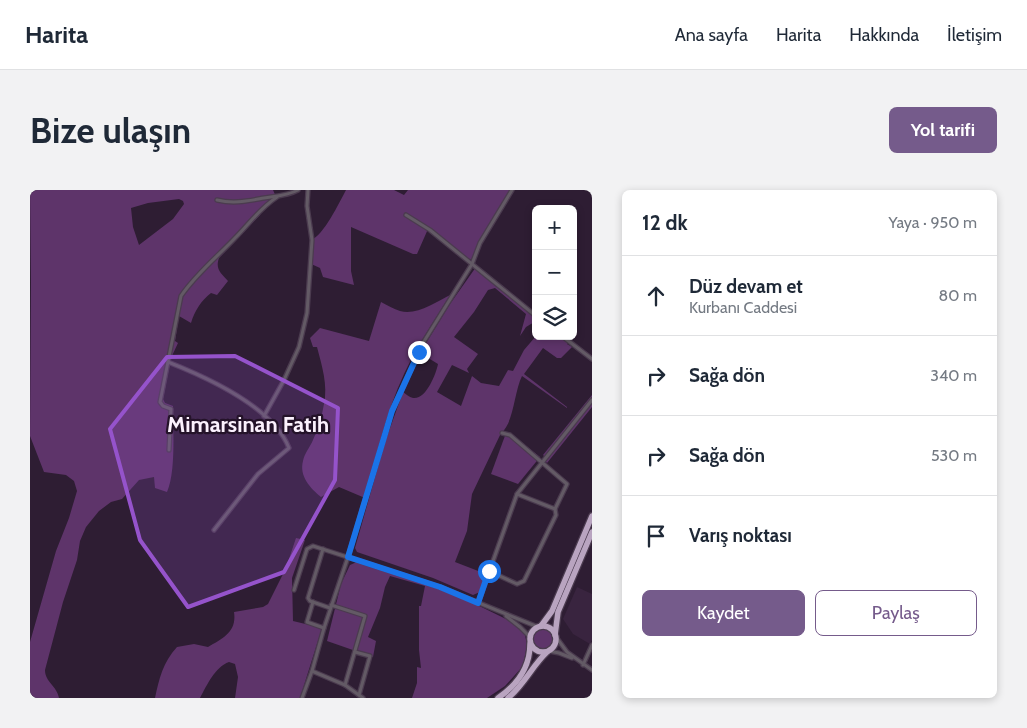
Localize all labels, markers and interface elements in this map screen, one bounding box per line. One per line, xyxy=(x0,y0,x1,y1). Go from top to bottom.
text: Harita xyxy=(25,20,88,49)
text: Ana sayfa xyxy=(675,24,748,46)
text: Harita xyxy=(776,24,821,46)
text: Hakkında xyxy=(849,24,919,46)
text: İletişim xyxy=(947,24,1002,46)
button: Yol tarifi xyxy=(889,107,997,153)
text: Bize ulaşın xyxy=(30,109,191,152)
map controls xyxy=(532,205,577,340)
button: + xyxy=(532,205,577,250)
text: 12 dk xyxy=(642,210,688,235)
text: Yaya · 950 m xyxy=(888,213,977,232)
button: − xyxy=(532,250,577,295)
text: Düz devam et xyxy=(689,275,803,298)
icon: ahead xyxy=(642,282,670,310)
text: 80 m xyxy=(939,286,977,305)
button: layers xyxy=(532,295,577,340)
text: Kurbanı Caddesi xyxy=(689,298,797,317)
route end xyxy=(408,341,431,364)
icon: right xyxy=(642,362,670,390)
text: Sağa dön xyxy=(689,364,765,387)
text: 340 m xyxy=(930,366,977,385)
district label: Mimarsinan Fatih xyxy=(167,411,329,438)
icon: right xyxy=(642,442,670,470)
text: Sağa dön xyxy=(689,444,765,467)
text: 530 m xyxy=(931,446,977,465)
icon: arrive xyxy=(642,522,670,550)
text: Varış noktası xyxy=(689,524,792,547)
route start xyxy=(478,560,501,583)
button: Kaydet xyxy=(642,590,805,636)
button: Paylaş xyxy=(815,590,977,636)

